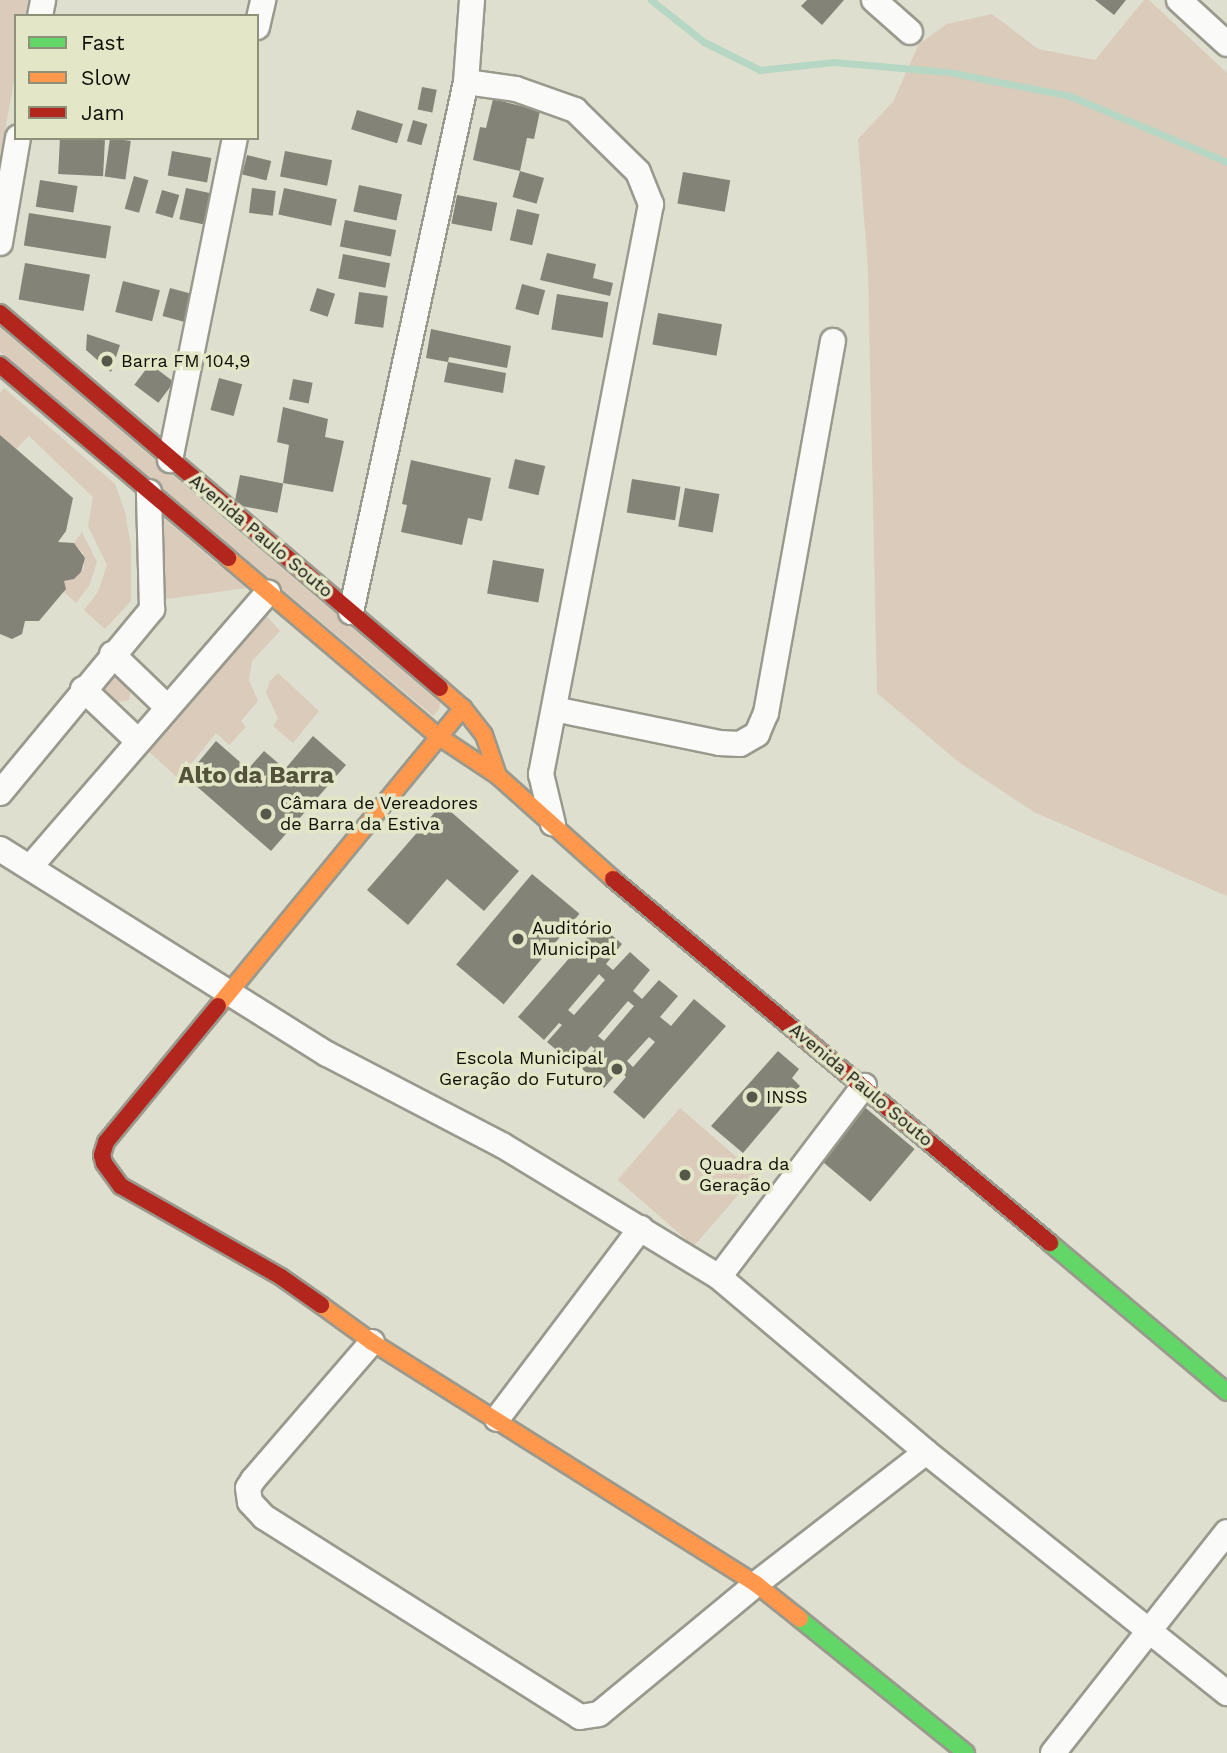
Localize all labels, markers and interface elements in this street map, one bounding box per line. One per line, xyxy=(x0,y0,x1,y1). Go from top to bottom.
legend xyxy=(14,14,259,140)
text: Fast xyxy=(81,30,125,55)
text: Slow xyxy=(81,65,131,90)
text: Jam xyxy=(81,100,124,125)
place label: Barra FM 104,9 xyxy=(121,350,251,372)
marker: Barra FM 104,9 xyxy=(99,353,115,369)
street label: Avenida Paulo Souto xyxy=(185,470,337,602)
district label: Alto da Barra xyxy=(178,762,334,790)
place label: Câmara de Vereadores de Barra da Estiva xyxy=(280,793,479,836)
marker: Câmara de Vereadores de Barra da Estiva xyxy=(258,806,274,822)
place label: Auditório Municipal xyxy=(532,918,616,960)
marker: Auditório Municipal xyxy=(510,931,526,947)
street label: Avenida Paulo Souto xyxy=(785,1019,937,1151)
place label: Escola Municipal Geração do Futuro xyxy=(439,1048,603,1090)
marker: Escola Municipal Geração do Futuro xyxy=(609,1061,625,1077)
place label: INSS xyxy=(766,1086,808,1108)
marker: INSS xyxy=(744,1089,760,1105)
place label: Quadra da Geração xyxy=(699,1154,790,1196)
marker: Quadra da Geração xyxy=(677,1167,693,1183)

